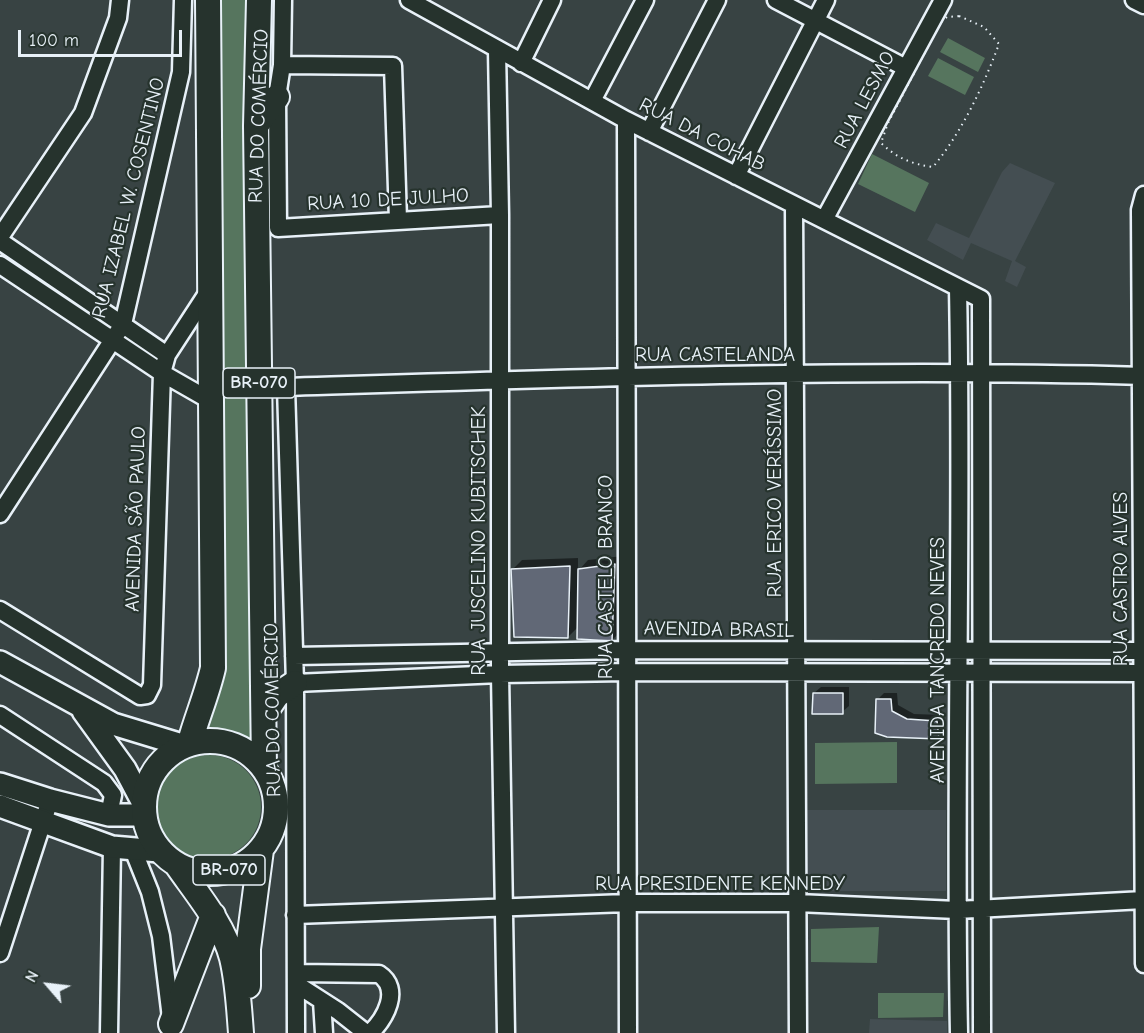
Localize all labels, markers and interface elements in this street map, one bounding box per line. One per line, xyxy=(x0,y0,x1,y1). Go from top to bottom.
scale bar xyxy=(21,18,184,56)
street label: RUA DO COMÉRCIO xyxy=(244,29,274,203)
text: 100 m xyxy=(29,30,79,51)
street label: RUA LESMO xyxy=(829,47,901,153)
street label: RUA IZABEL W. COSENTINO xyxy=(87,75,171,321)
street label: RUA DA COHAB xyxy=(635,93,769,177)
street label: RUA 10 DE JULHO xyxy=(306,184,470,216)
street label: RUA CASTELANDA xyxy=(635,343,795,367)
road number: BR-070 xyxy=(223,368,295,398)
street label: RUA ERICO VERÍSSIMO xyxy=(763,389,787,597)
street label: RUA JUSCELINO KUBITSCHEK xyxy=(467,406,491,676)
street label: AVENIDA SÃO PAULO xyxy=(121,426,151,612)
street label: RUA CASTELO BRANCO xyxy=(594,475,618,679)
street label: RUA CASTRO ALVES xyxy=(1109,492,1133,666)
street label: AVENIDA TANCREDO NEVES xyxy=(926,537,950,783)
street label: AVENIDA BRASIL xyxy=(644,617,794,643)
street label: RUA DO COMÉRCIO xyxy=(259,623,287,797)
road number: BR-070 xyxy=(193,855,265,885)
street label: RUA PRESIDENTE KENNEDY xyxy=(595,872,845,896)
north arrow xyxy=(18,955,78,1015)
text: N xyxy=(22,968,43,985)

